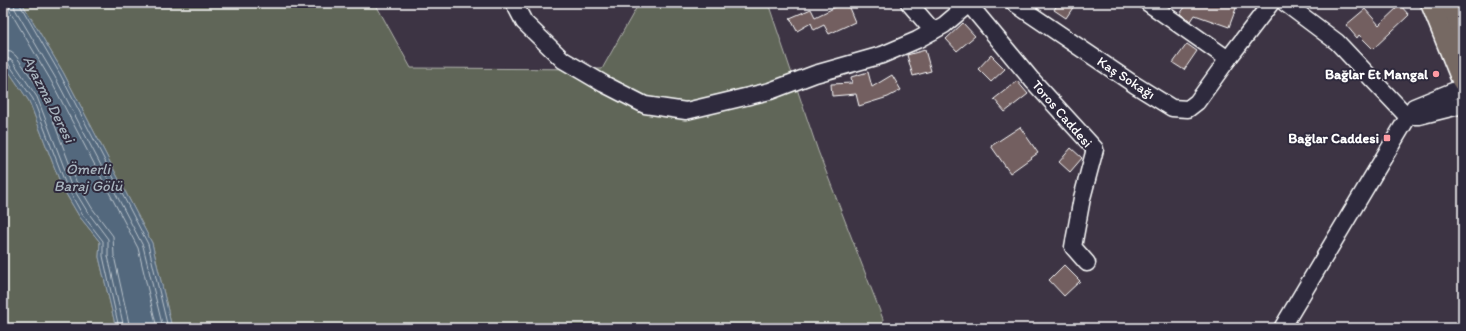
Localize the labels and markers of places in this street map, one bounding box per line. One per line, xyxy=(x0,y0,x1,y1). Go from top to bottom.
place label: Bağlar Et Mangal xyxy=(1325,66,1429,83)
marker: Bağlar Et Mangal xyxy=(1431,69,1441,79)
place label: Bağlar Caddesi xyxy=(1288,130,1379,147)
marker: Bağlar Caddesi xyxy=(1382,133,1392,143)

